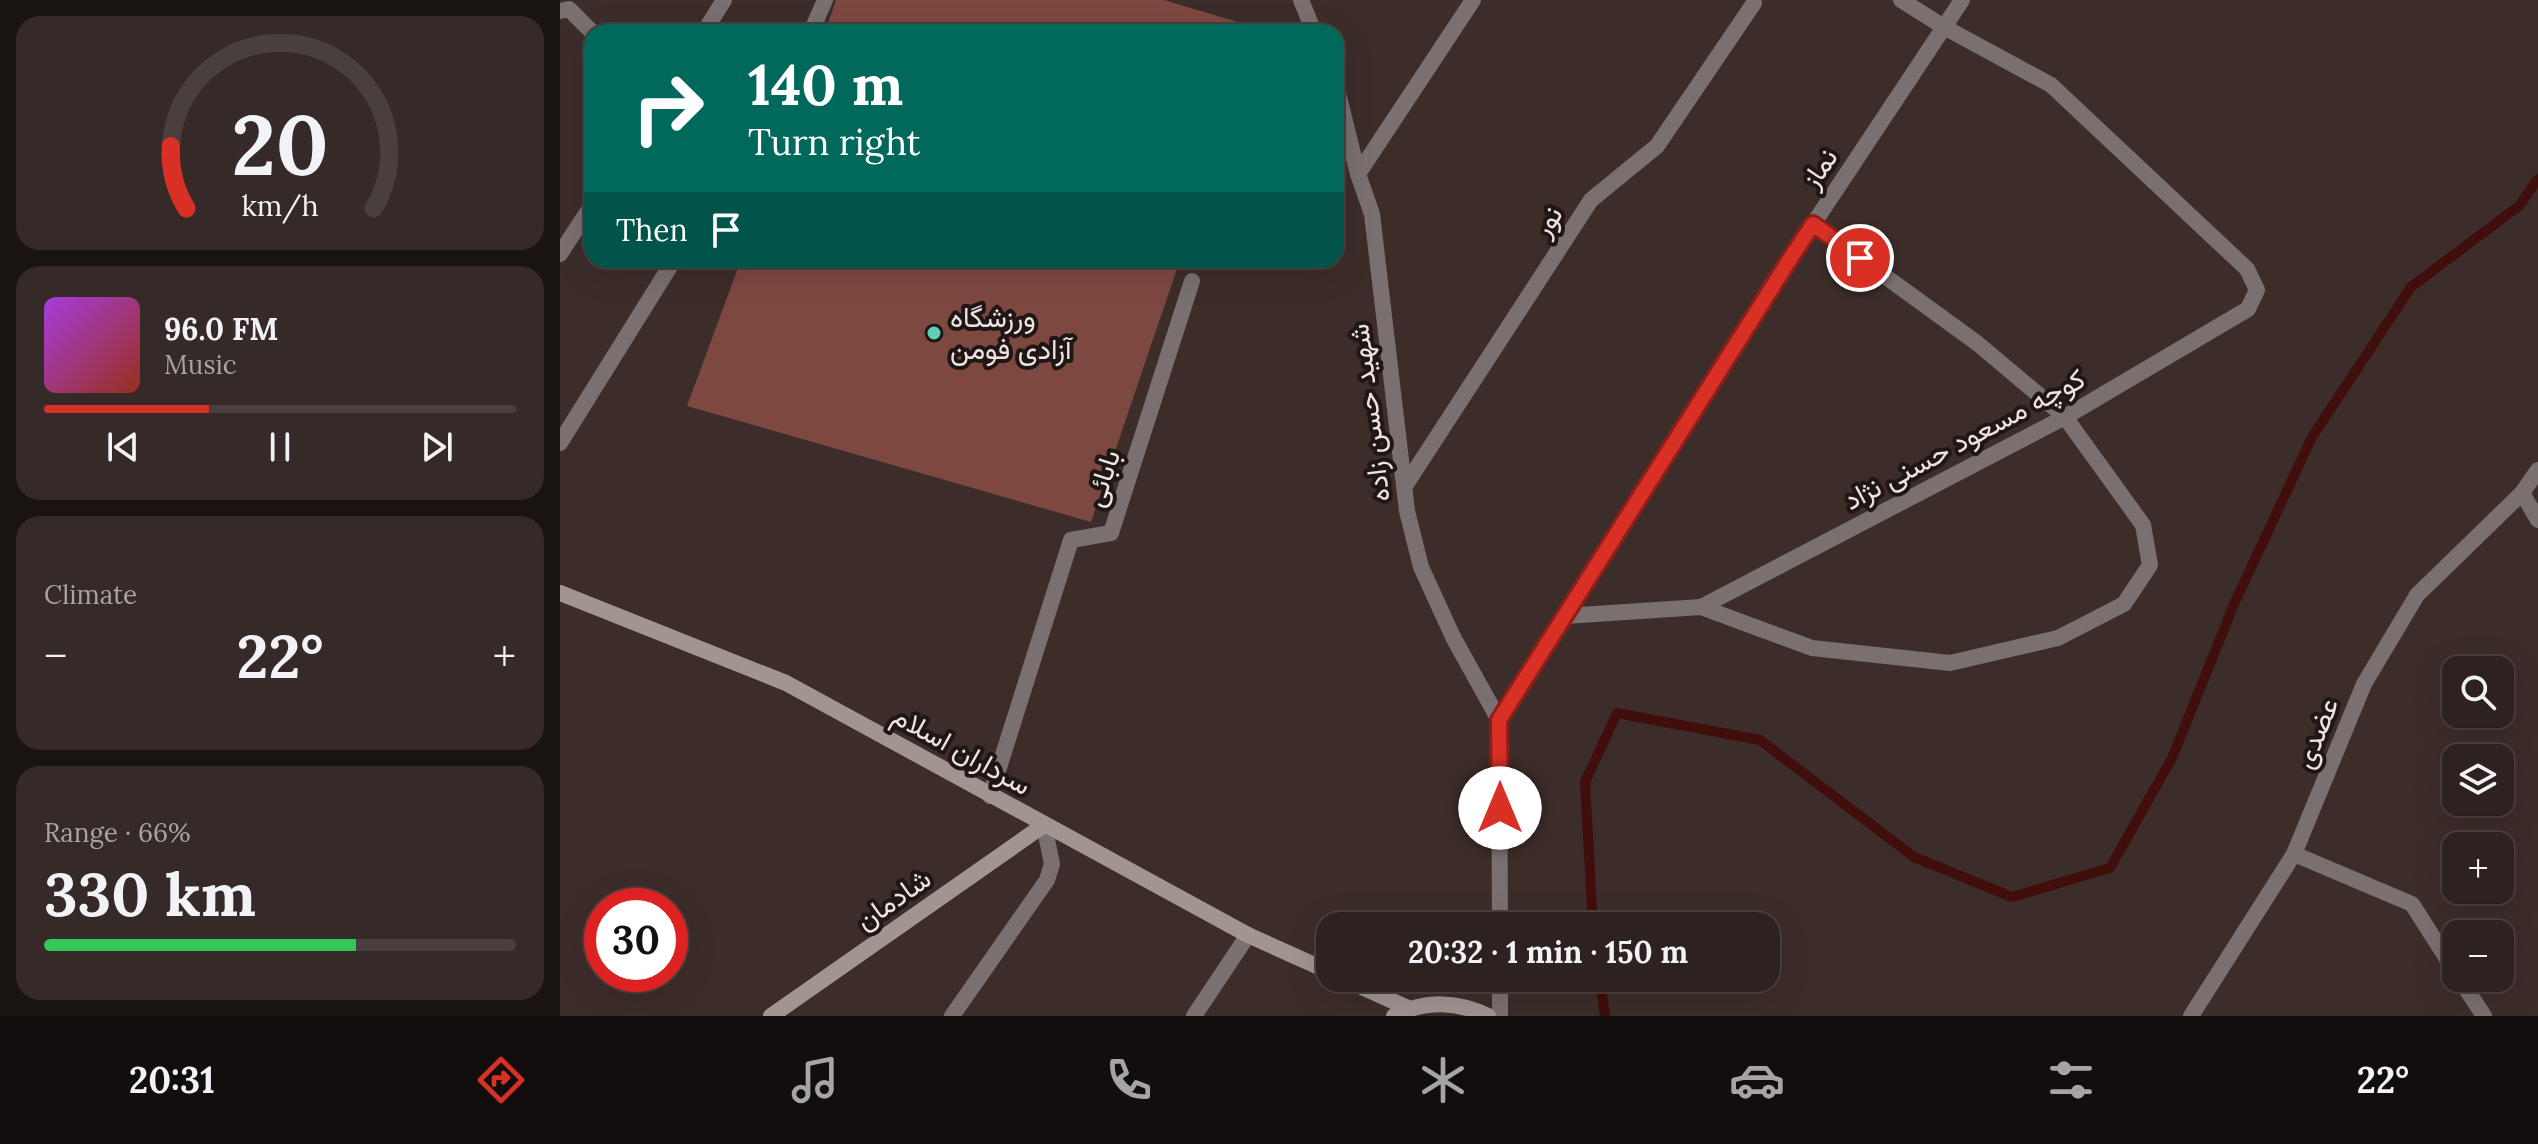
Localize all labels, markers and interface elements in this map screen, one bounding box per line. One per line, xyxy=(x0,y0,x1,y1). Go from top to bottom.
text: 140 m xyxy=(748,49,903,120)
icon: right xyxy=(616,56,720,160)
text: 20 xyxy=(231,91,329,198)
text: Turn right xyxy=(748,119,921,165)
street label: نماز xyxy=(1792,141,1845,196)
text: km/h xyxy=(241,187,319,224)
street label: نور xyxy=(1523,199,1570,244)
icon: arrive xyxy=(704,208,748,252)
text: Then xyxy=(616,211,688,249)
pin xyxy=(1826,224,1894,292)
icon: arrive xyxy=(1838,236,1882,280)
place label: ورزشگاه آزادی فومن xyxy=(950,299,1074,367)
text: 96.0 FM xyxy=(164,310,278,348)
street label: شهید حسن زاده xyxy=(1340,322,1398,504)
marker: ورزشگاه آزادی فومن xyxy=(925,324,943,342)
text: Music xyxy=(164,348,237,381)
street label: کوچه مسعود حسنی نژاد xyxy=(1837,360,2091,519)
icon: previous xyxy=(101,425,145,469)
icon: pause xyxy=(258,425,302,469)
icon: next xyxy=(415,425,459,469)
street label: بابائی xyxy=(1076,445,1128,511)
text: Climate xyxy=(44,578,137,611)
text: 22° xyxy=(237,618,323,694)
text: − xyxy=(44,628,67,684)
text: + xyxy=(493,628,516,684)
map controls xyxy=(2442,656,2514,992)
button: search xyxy=(2442,656,2514,728)
street label: عضدی xyxy=(2286,692,2346,774)
street label: سرداران اسلام xyxy=(886,697,1038,804)
button: layers xyxy=(2442,744,2514,816)
position arrow xyxy=(1458,766,1542,850)
text: Range · 66% xyxy=(44,816,191,849)
button: + xyxy=(2442,832,2514,904)
text: 330 km xyxy=(44,856,256,932)
street label: شادمان xyxy=(848,860,938,938)
speed limit sign: 30 xyxy=(584,888,688,992)
button: − xyxy=(2442,920,2514,992)
text: 20:32 · 1 min · 150 m xyxy=(1408,933,1688,971)
icon: directions xyxy=(473,1052,529,1108)
icon: music xyxy=(787,1052,843,1108)
icon: phone xyxy=(1101,1052,1157,1108)
icon: climate xyxy=(1415,1052,1471,1108)
icon: car xyxy=(1729,1052,1785,1108)
icon: filters xyxy=(2043,1052,2099,1108)
text: 20:31 xyxy=(129,1057,215,1103)
text: 22° xyxy=(2357,1057,2409,1103)

